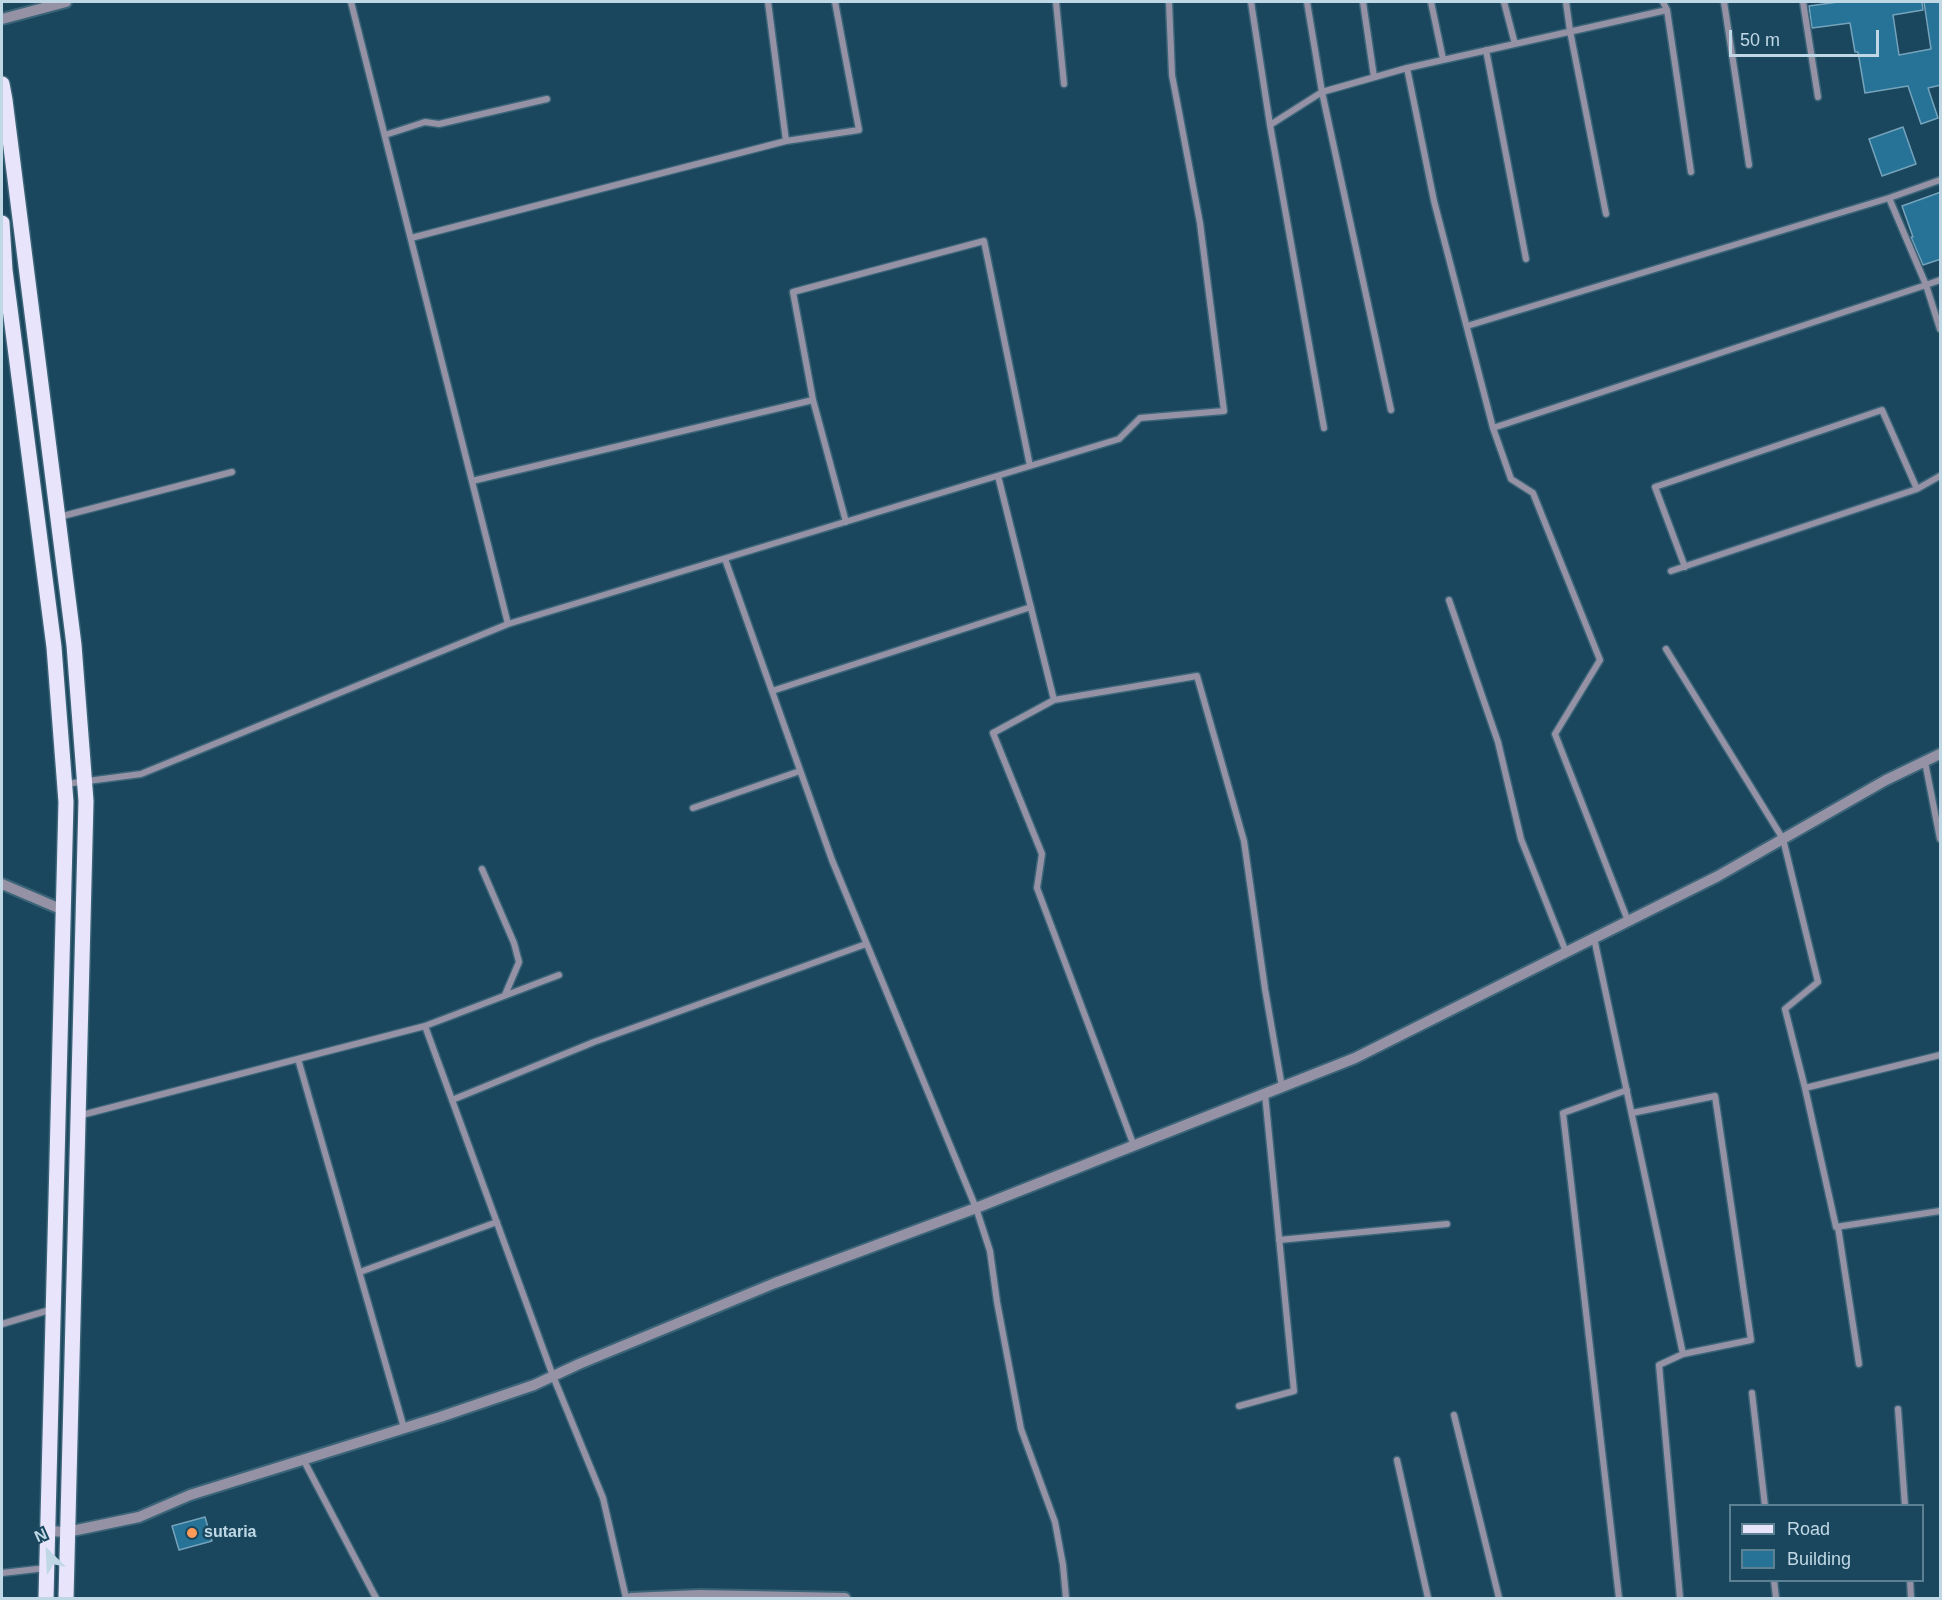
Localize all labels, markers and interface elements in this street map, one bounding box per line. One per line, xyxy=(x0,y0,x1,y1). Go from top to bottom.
scale bar xyxy=(1732,18,1882,56)
text: 50 m xyxy=(1740,30,1780,50)
legend xyxy=(1729,1504,1924,1582)
text: Road xyxy=(1787,1519,1830,1539)
north arrow xyxy=(18,1522,78,1582)
place label: sutaria xyxy=(204,1523,256,1543)
text: N xyxy=(32,1525,49,1545)
marker: sutaria xyxy=(185,1526,199,1540)
text: Building xyxy=(1787,1549,1851,1569)

